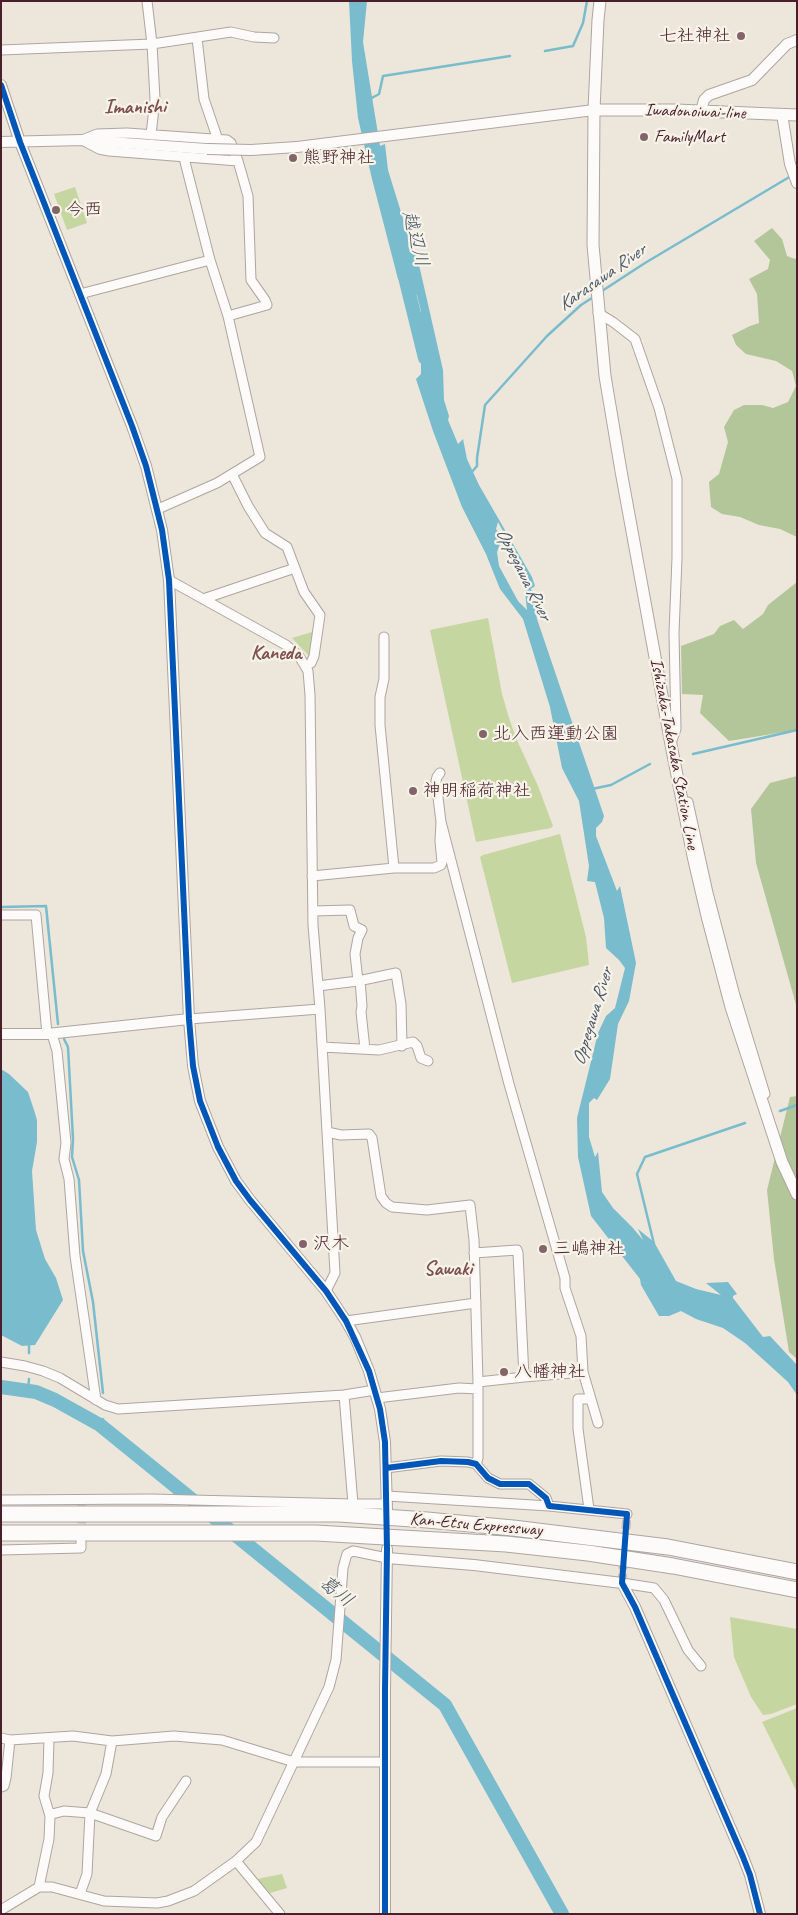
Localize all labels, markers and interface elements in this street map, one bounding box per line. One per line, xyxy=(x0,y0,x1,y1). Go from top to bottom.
place label: 七社神社 xyxy=(659,25,731,47)
marker: 七社神社 xyxy=(735,30,747,42)
district label: Imanishi xyxy=(104,96,166,120)
street label: Iwadonoiwai-line xyxy=(644,99,746,125)
place label: FamilyMart xyxy=(654,126,725,148)
marker: FamilyMart xyxy=(638,131,650,143)
place label: 熊野神社 xyxy=(303,147,375,169)
marker: 熊野神社 xyxy=(287,152,299,164)
place label: 今西 xyxy=(66,199,102,221)
marker: 今西 xyxy=(50,204,62,216)
water label: 越辺川 xyxy=(397,209,433,269)
water label: Karasawa River xyxy=(554,239,650,317)
water label: Oppegawa River xyxy=(490,524,556,624)
district label: Kaneda xyxy=(251,642,301,666)
street label: Ishizaka-Takasaka Station Line xyxy=(645,657,703,851)
place label: 北入西運動公園 xyxy=(493,723,619,745)
marker: 北入西運動公園 xyxy=(477,728,489,740)
place label: 神明稲荷神社 xyxy=(423,780,531,802)
marker: 神明稲荷神社 xyxy=(407,785,419,797)
water label: Oppegawa River xyxy=(567,966,619,1068)
place label: 沢木 xyxy=(313,1233,349,1255)
marker: 沢木 xyxy=(297,1238,309,1250)
place label: 三嶋神社 xyxy=(553,1238,625,1260)
marker: 三嶋神社 xyxy=(537,1243,549,1255)
district label: Sawaki xyxy=(424,1258,472,1282)
place label: 八幡神社 xyxy=(514,1361,586,1383)
marker: 八幡神社 xyxy=(498,1366,510,1378)
street label: Kan-Etsu Expressway xyxy=(409,1508,543,1542)
water label: 葛川 xyxy=(314,1571,358,1613)

